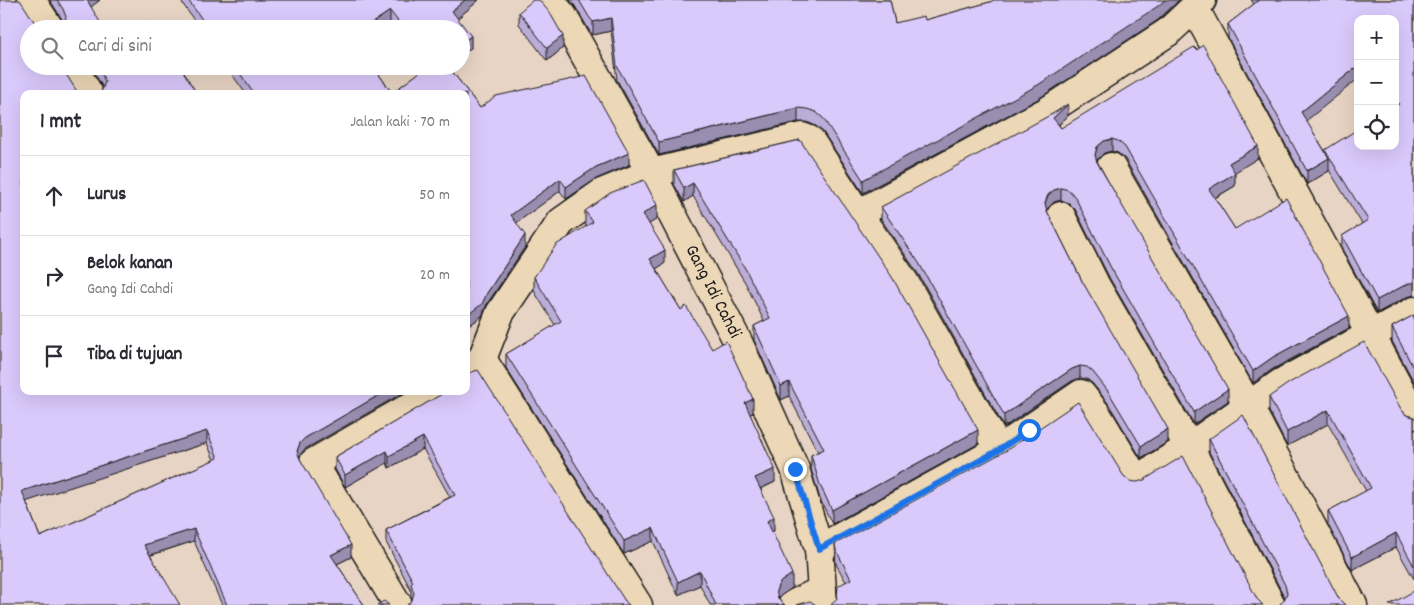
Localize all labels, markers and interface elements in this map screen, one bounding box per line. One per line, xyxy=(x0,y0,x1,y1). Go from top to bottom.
map controls xyxy=(1354,15,1399,150)
button: + xyxy=(1354,15,1399,60)
search box xyxy=(20,20,470,75)
icon: search xyxy=(38,34,66,62)
text: Cari di sini xyxy=(78,34,152,61)
button: − xyxy=(1354,60,1399,105)
button: locate xyxy=(1354,105,1399,150)
text: 1 mnt xyxy=(40,108,81,138)
text: Jalan kaki · 70 m xyxy=(350,111,450,134)
icon: ahead xyxy=(40,182,68,210)
text: Lurus xyxy=(87,182,126,209)
text: 50 m xyxy=(419,184,450,207)
street label: Gang Idi Cahdi xyxy=(677,240,747,344)
text: Belok kanan xyxy=(87,251,173,278)
icon: right xyxy=(40,262,68,290)
text: 20 m xyxy=(420,264,450,287)
text: Gang Idi Cahdi xyxy=(87,278,173,301)
icon: arrive xyxy=(40,342,68,370)
text: Tiba di tujuan xyxy=(87,342,182,369)
route start xyxy=(1018,419,1041,442)
route end xyxy=(784,458,807,481)

